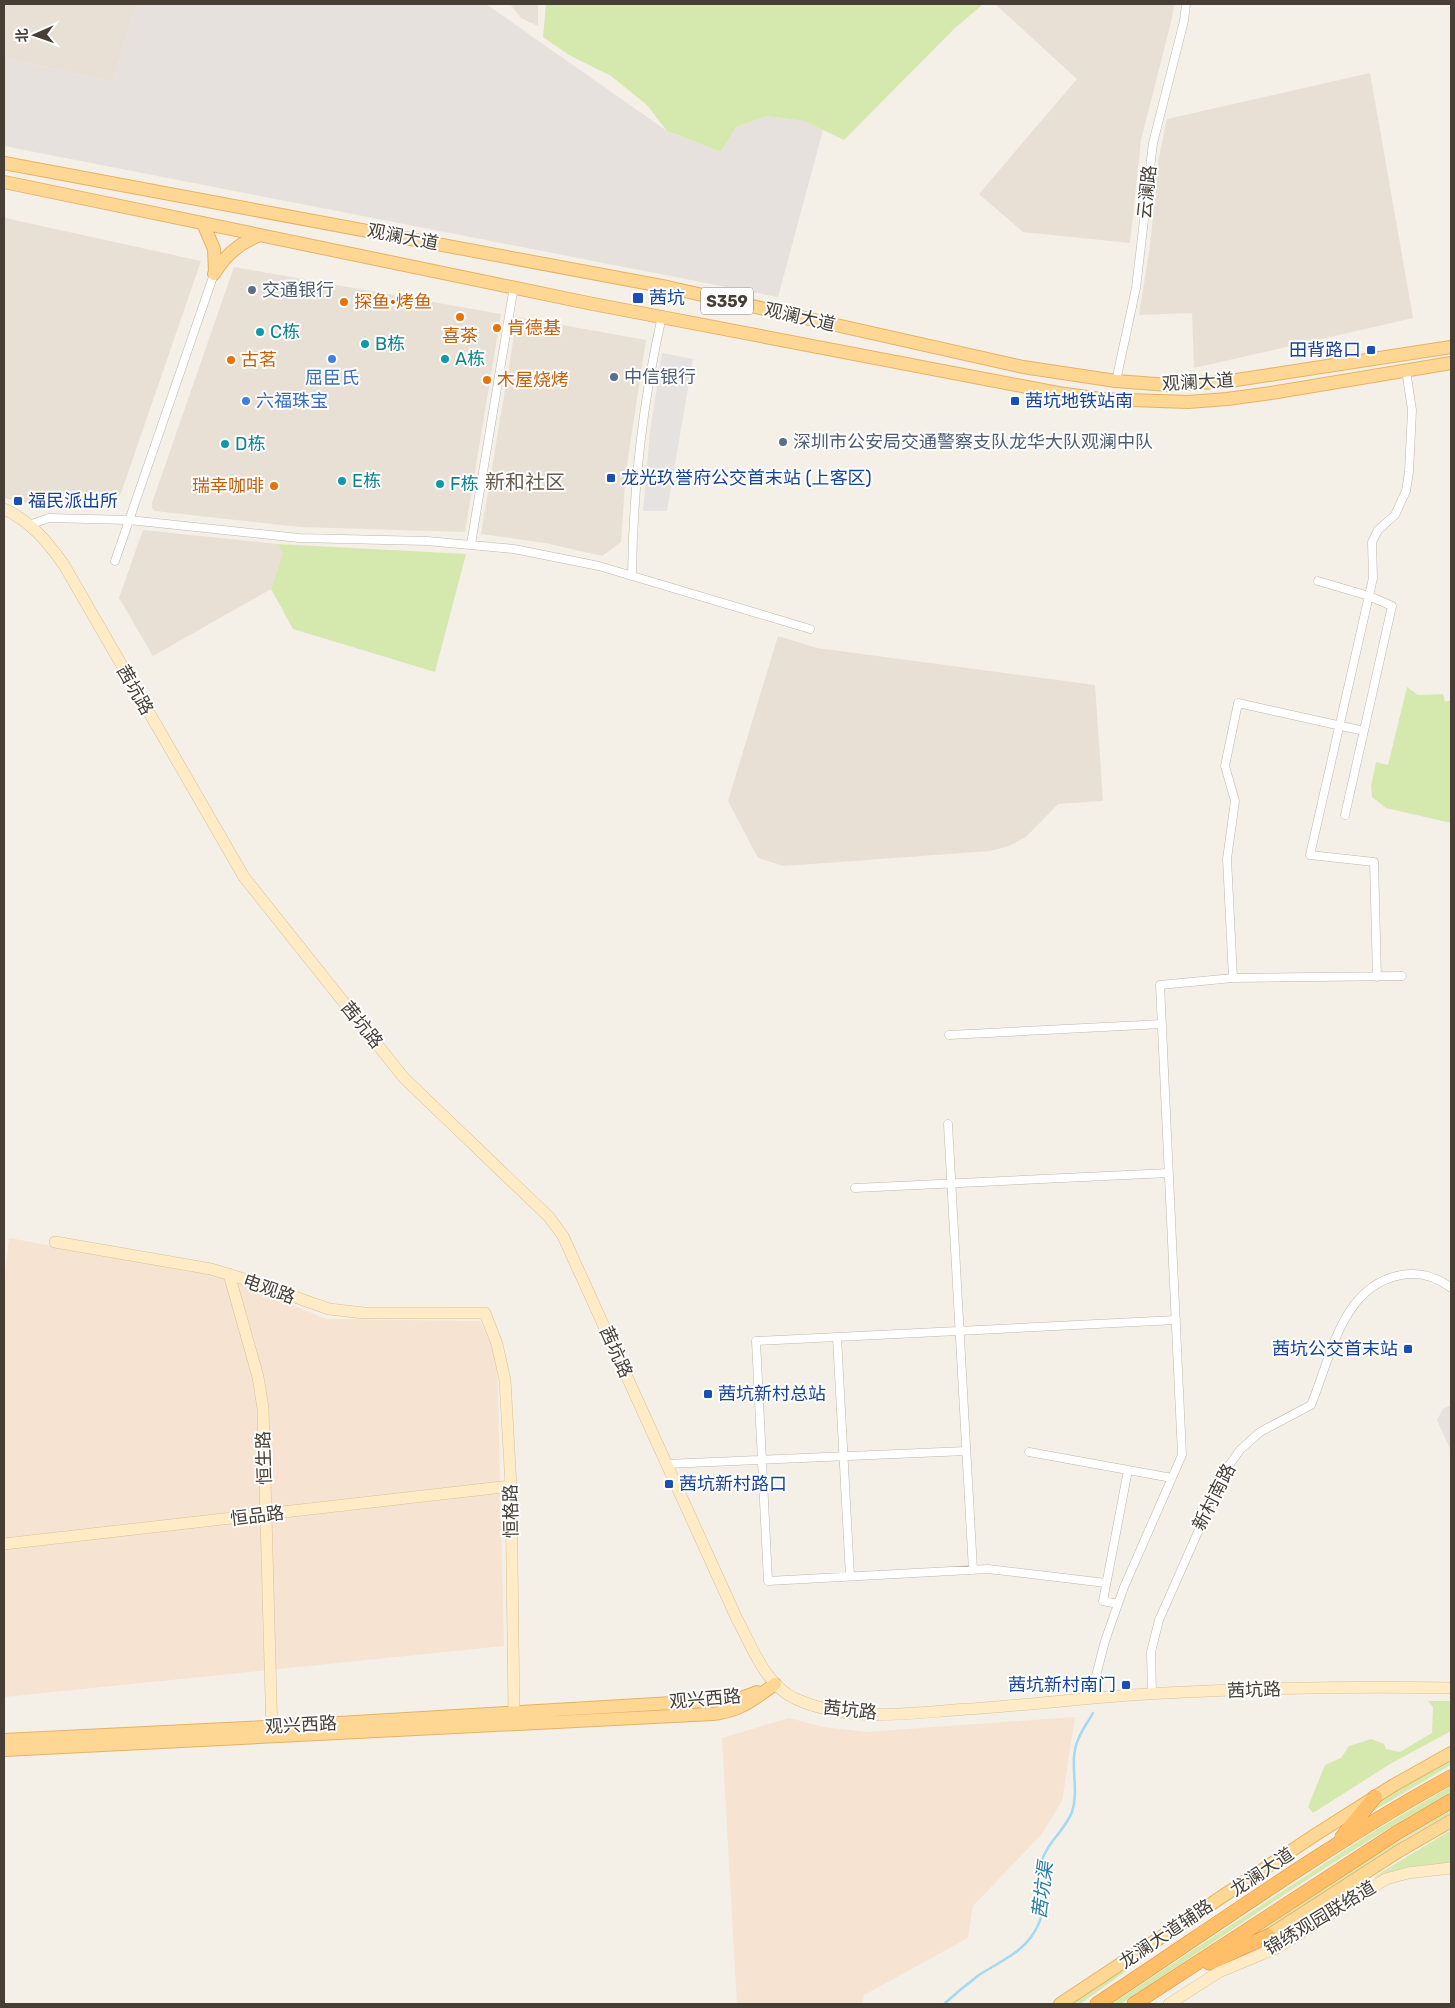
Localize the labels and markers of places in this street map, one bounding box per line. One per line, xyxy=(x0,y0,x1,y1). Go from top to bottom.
place label: 交通银行 xyxy=(262,279,334,301)
marker: 交通银行 xyxy=(246,284,258,296)
place label: 茜坑 xyxy=(649,287,685,309)
place label: 探鱼·烤鱼 xyxy=(354,291,432,313)
marker: 茜坑 xyxy=(631,291,645,305)
marker: 探鱼·烤鱼 xyxy=(338,296,350,308)
marker: 喜茶 xyxy=(454,311,466,323)
place label: 肯德基 xyxy=(507,317,561,339)
place label: C栋 xyxy=(270,321,300,343)
marker: 肯德基 xyxy=(491,322,503,334)
place label: 喜茶 xyxy=(442,325,478,347)
marker: C栋 xyxy=(254,326,266,338)
place label: B栋 xyxy=(375,333,405,355)
marker: B栋 xyxy=(359,338,371,350)
place label: 田背路口 xyxy=(1289,339,1361,361)
marker: 田背路口 xyxy=(1365,344,1377,356)
place label: A栋 xyxy=(455,348,485,370)
place label: 古茗 xyxy=(241,349,277,371)
marker: 屈臣氏 xyxy=(326,353,338,365)
marker: A栋 xyxy=(439,353,451,365)
marker: 古茗 xyxy=(225,354,237,366)
place label: 中信银行 xyxy=(624,366,696,388)
place label: 屈臣氏 xyxy=(305,367,359,389)
place label: 木屋烧烤 xyxy=(497,369,569,391)
marker: 中信银行 xyxy=(608,371,620,383)
marker: 木屋烧烤 xyxy=(481,374,493,386)
place label: 六福珠宝 xyxy=(256,390,328,412)
place label: 茜坑地铁站南 xyxy=(1025,390,1133,412)
marker: 六福珠宝 xyxy=(240,395,252,407)
marker: 茜坑地铁站南 xyxy=(1009,395,1021,407)
place label: 深圳市公安局交通警察支队龙华大队观澜中队 xyxy=(793,431,1153,453)
place label: D栋 xyxy=(235,433,265,455)
marker: 深圳市公安局交通警察支队龙华大队观澜中队 xyxy=(777,436,789,448)
marker: D栋 xyxy=(219,438,231,450)
place label: 龙光玖誉府公交首末站 (上客区) xyxy=(621,467,872,489)
place label: E栋 xyxy=(352,470,381,492)
marker: 龙光玖誉府公交首末站 (上客区) xyxy=(605,472,617,484)
place label: F栋 xyxy=(450,473,479,495)
place label: 瑞幸咖啡 xyxy=(192,475,264,497)
marker: E栋 xyxy=(336,475,348,487)
marker: F栋 xyxy=(434,478,446,490)
marker: 瑞幸咖啡 xyxy=(268,480,280,492)
place label: 福民派出所 xyxy=(28,490,118,512)
marker: 福民派出所 xyxy=(12,495,24,507)
place label: 茜坑公交首末站 xyxy=(1272,1338,1398,1360)
marker: 茜坑公交首末站 xyxy=(1402,1343,1414,1355)
place label: 茜坑新村总站 xyxy=(718,1383,826,1405)
marker: 茜坑新村总站 xyxy=(702,1388,714,1400)
place label: 茜坑新村路口 xyxy=(679,1473,787,1495)
marker: 茜坑新村路口 xyxy=(663,1478,675,1490)
place label: 茜坑新村南门 xyxy=(1008,1674,1116,1696)
marker: 茜坑新村南门 xyxy=(1120,1679,1132,1691)

